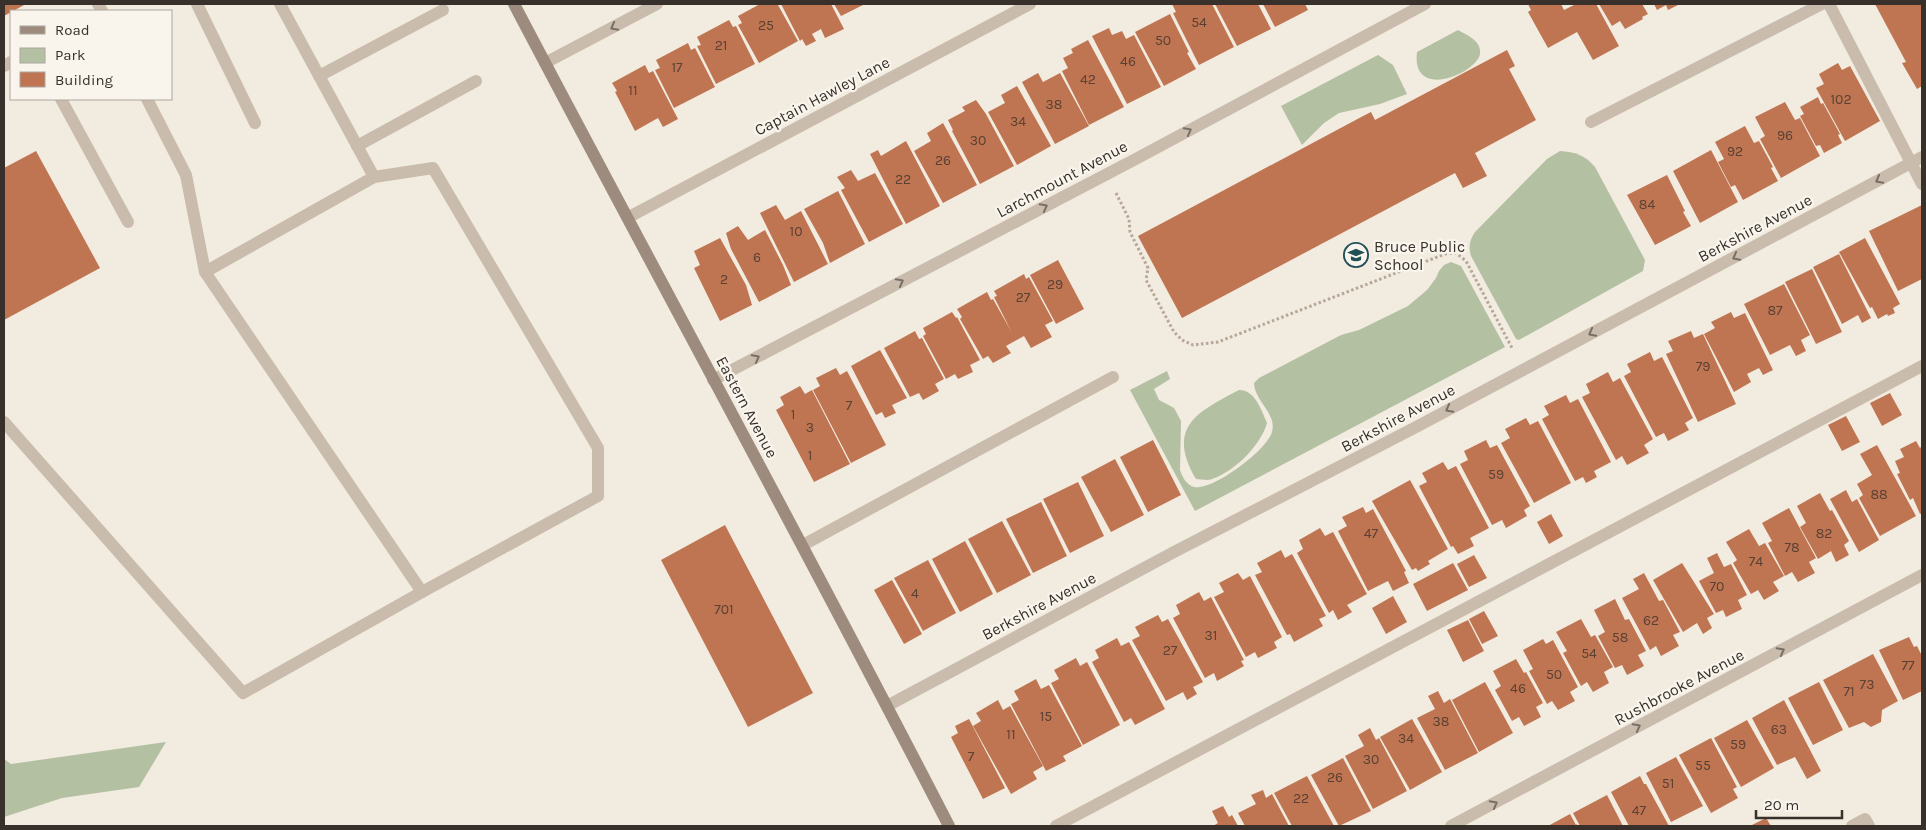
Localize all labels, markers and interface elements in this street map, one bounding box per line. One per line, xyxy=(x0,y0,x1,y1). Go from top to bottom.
legend xyxy=(10,10,172,100)
house number: 54 xyxy=(1191,14,1207,31)
house number: 25 xyxy=(758,17,774,34)
text: Road xyxy=(55,21,90,39)
one-way arrow xyxy=(610,21,619,31)
house number: 50 xyxy=(1155,32,1171,49)
house number: 21 xyxy=(715,37,727,54)
text: Park xyxy=(55,46,85,64)
street label: Captain Hawley Lane xyxy=(751,52,893,140)
house number: 46 xyxy=(1120,53,1136,70)
house number: 17 xyxy=(671,59,683,76)
text: Building xyxy=(55,71,113,89)
house number: 42 xyxy=(1080,71,1096,88)
house number: 11 xyxy=(628,82,638,99)
house number: 102 xyxy=(1830,91,1852,108)
house number: 38 xyxy=(1046,96,1062,113)
house number: 34 xyxy=(1010,113,1026,130)
one-way arrow xyxy=(1183,127,1192,137)
house number: 96 xyxy=(1777,127,1793,144)
house number: 30 xyxy=(970,132,986,149)
street label: Larchmount Avenue xyxy=(993,136,1131,222)
house number: 92 xyxy=(1727,143,1743,160)
house number: 26 xyxy=(935,152,951,169)
house number: 22 xyxy=(895,171,911,188)
one-way arrow xyxy=(1876,174,1885,184)
street label: Berkshire Avenue xyxy=(1695,190,1815,266)
house number: 84 xyxy=(1639,196,1655,213)
one-way arrow xyxy=(1039,203,1048,213)
house number: 10 xyxy=(790,223,802,240)
place label: Bruce Public School xyxy=(1374,237,1465,274)
school or university icon: Bruce Public School xyxy=(1343,242,1369,268)
house number: 6 xyxy=(753,249,761,266)
one-way arrow xyxy=(1732,251,1741,261)
house number: 2 xyxy=(720,271,728,288)
house number: 29 xyxy=(1047,276,1063,293)
one-way arrow xyxy=(895,278,904,288)
house number: 27 xyxy=(1016,289,1031,306)
house number: 87 xyxy=(1767,302,1783,319)
one-way arrow xyxy=(1589,327,1598,337)
street label: Eastern Avenue xyxy=(712,353,782,461)
one-way arrow xyxy=(751,354,760,364)
house number: 79 xyxy=(1696,358,1710,375)
street label: Berkshire Avenue xyxy=(1338,380,1458,456)
house number: 7 xyxy=(846,397,853,414)
one-way arrow xyxy=(1445,403,1454,413)
house number: 1 xyxy=(791,406,795,423)
house number: 3 xyxy=(806,419,814,436)
house number: 1 xyxy=(808,447,812,464)
house number: 59 xyxy=(1488,466,1504,483)
house number: 88 xyxy=(1870,486,1888,503)
house number: 47 xyxy=(1364,525,1379,542)
house number: 82 xyxy=(1816,525,1832,542)
house number: 78 xyxy=(1784,539,1800,556)
house number: 74 xyxy=(1749,553,1763,570)
street label: Berkshire Avenue xyxy=(979,568,1099,644)
house number: 70 xyxy=(1710,578,1724,595)
house number: 4 xyxy=(911,585,919,602)
house number: 701 xyxy=(714,601,734,618)
house number: 62 xyxy=(1643,612,1659,629)
house number: 31 xyxy=(1205,627,1217,644)
house number: 58 xyxy=(1612,629,1628,646)
house number: 27 xyxy=(1163,642,1178,659)
house number: 54 xyxy=(1581,645,1597,662)
street label: Rushbrooke Avenue xyxy=(1611,645,1747,729)
one-way arrow xyxy=(1775,647,1784,657)
house number: 77 xyxy=(1901,657,1915,674)
house number: 50 xyxy=(1546,666,1562,683)
house number: 73 xyxy=(1860,676,1874,693)
house number: 46 xyxy=(1510,680,1526,697)
house number: 71 xyxy=(1843,683,1855,700)
house number: 15 xyxy=(1040,708,1052,725)
house number: 38 xyxy=(1433,713,1449,730)
house number: 63 xyxy=(1771,721,1787,738)
one-way arrow xyxy=(1632,723,1641,733)
house number: 11 xyxy=(1006,726,1016,743)
house number: 34 xyxy=(1398,730,1414,747)
house number: 59 xyxy=(1730,736,1746,753)
house number: 7 xyxy=(968,748,975,765)
house number: 30 xyxy=(1363,751,1379,768)
house number: 55 xyxy=(1695,757,1711,774)
house number: 26 xyxy=(1327,769,1343,786)
house number: 51 xyxy=(1662,775,1674,792)
scale bar xyxy=(1756,788,1842,820)
house number: 22 xyxy=(1293,790,1309,807)
text: 20 m xyxy=(1764,796,1799,814)
one-way arrow xyxy=(1489,800,1498,810)
house number: 47 xyxy=(1632,802,1647,819)

